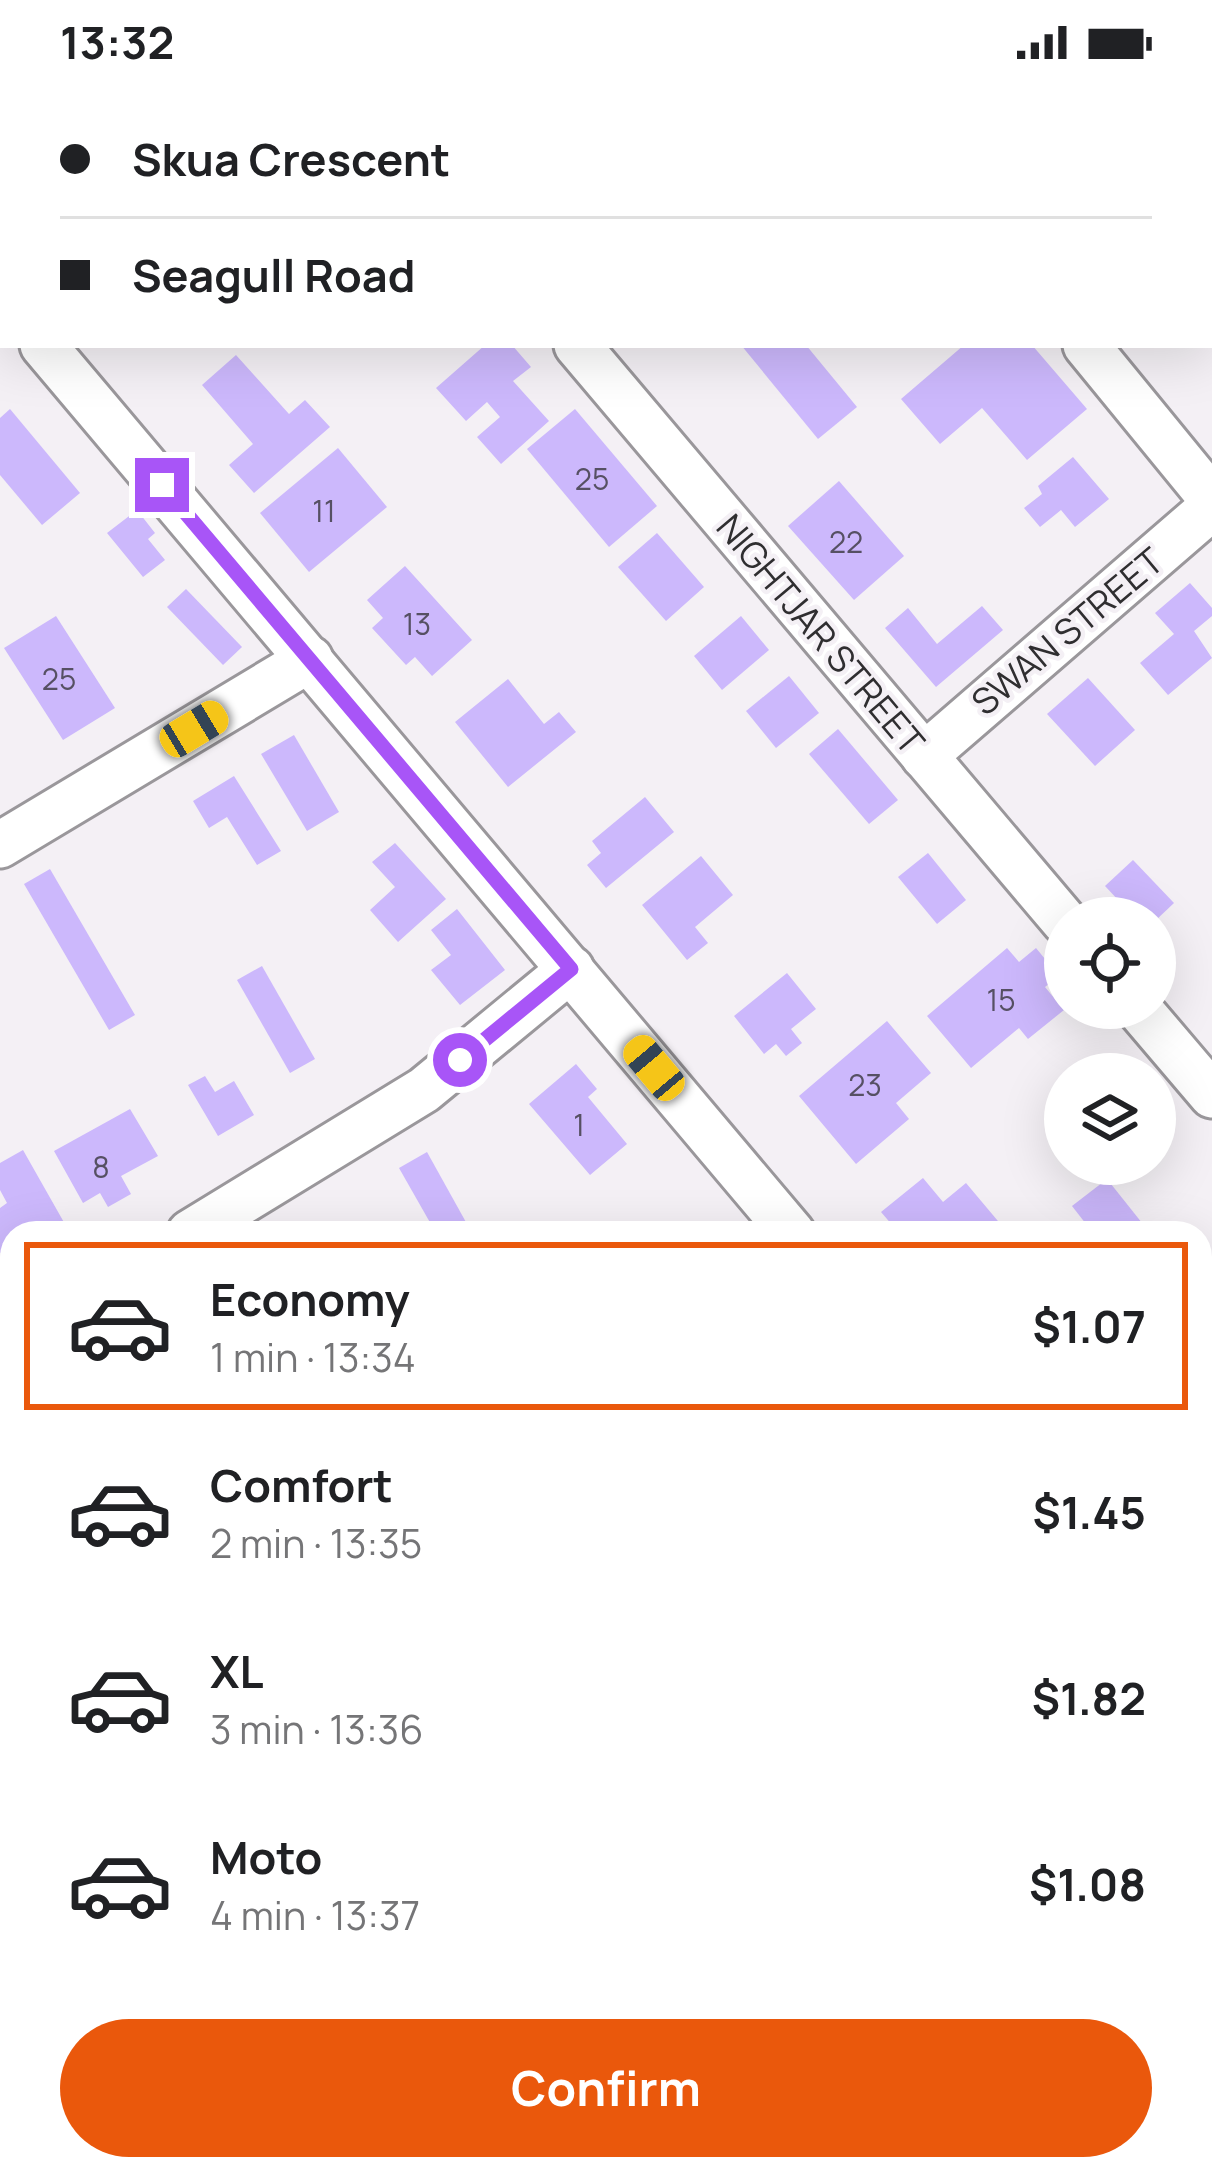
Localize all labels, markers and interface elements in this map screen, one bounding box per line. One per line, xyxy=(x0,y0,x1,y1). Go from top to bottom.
text: 13:32 xyxy=(60,11,174,73)
text: Skua Crescent xyxy=(132,128,450,190)
text: Seagull Road xyxy=(132,244,415,306)
route end xyxy=(135,458,189,512)
house number: 25 xyxy=(575,458,609,499)
house number: 11 xyxy=(312,490,336,531)
street label: NIGHTJAR STREET xyxy=(706,504,936,765)
house number: 22 xyxy=(829,521,863,562)
street label: SWAN STREET xyxy=(961,536,1174,726)
house number: 13 xyxy=(403,603,431,644)
house number: 25 xyxy=(42,658,76,699)
car xyxy=(154,695,234,763)
map controls xyxy=(1044,897,1176,1185)
button: locate xyxy=(1044,897,1176,1029)
house number: 15 xyxy=(986,979,1016,1020)
car xyxy=(617,1029,691,1107)
route start xyxy=(433,1033,487,1087)
button: layers xyxy=(1044,1053,1176,1185)
house number: 23 xyxy=(848,1064,882,1105)
house number: 1 xyxy=(573,1104,585,1145)
house number: 8 xyxy=(92,1146,110,1187)
text: Economy xyxy=(210,1268,410,1330)
icon: car xyxy=(66,1272,174,1380)
text: $1.07 xyxy=(1033,1295,1146,1357)
text: 1 min · 13:34 xyxy=(210,1330,416,1384)
text: Comfort xyxy=(210,1454,393,1516)
icon: car xyxy=(66,1458,174,1566)
text: $1.45 xyxy=(1032,1481,1146,1543)
text: 2 min · 13:35 xyxy=(210,1516,422,1570)
text: XL xyxy=(210,1640,264,1702)
icon: car xyxy=(66,1644,174,1752)
text: $1.82 xyxy=(1032,1667,1146,1729)
text: 3 min · 13:36 xyxy=(210,1702,423,1756)
text: Moto xyxy=(210,1826,322,1888)
icon: car xyxy=(66,1830,174,1938)
text: $1.08 xyxy=(1029,1853,1146,1915)
text: 4 min · 13:37 xyxy=(210,1888,420,1942)
button: Confirm xyxy=(60,2019,1152,2157)

